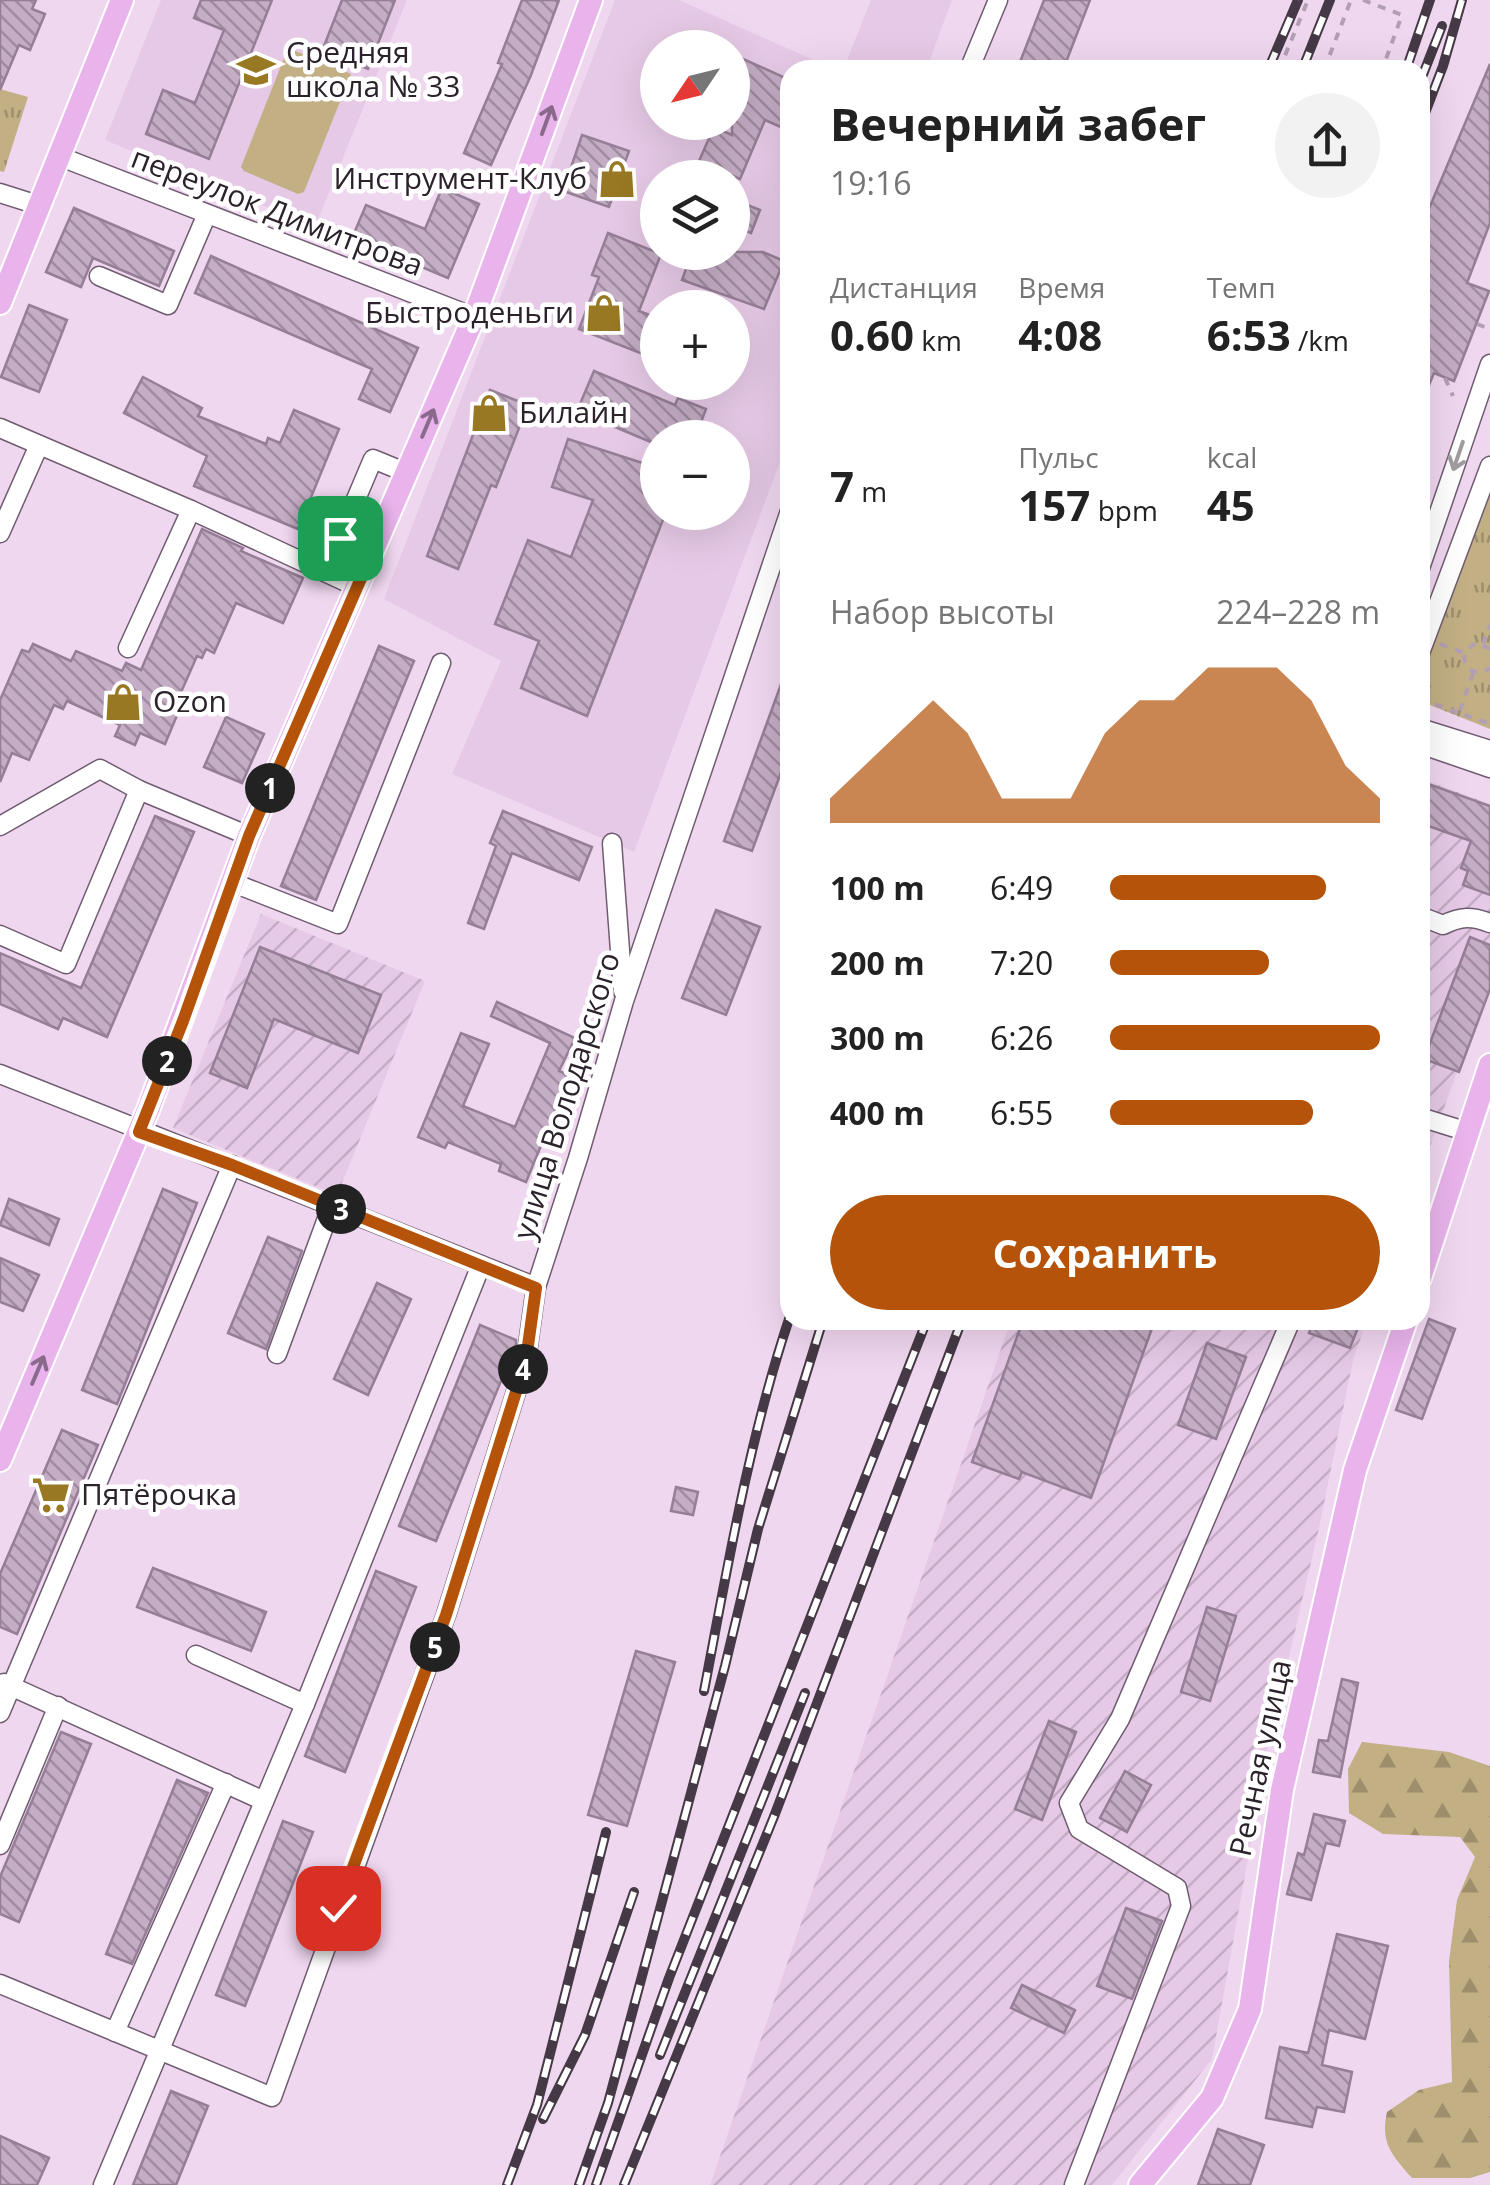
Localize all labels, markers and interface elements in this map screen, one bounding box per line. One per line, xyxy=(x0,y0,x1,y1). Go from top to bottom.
north arrow xyxy=(640,30,750,140)
map controls xyxy=(640,30,750,530)
place label: Средняя школа № 33 xyxy=(286,31,461,106)
school or university icon: Средняя школа № 33 xyxy=(235,49,277,91)
text: Вечерний забег xyxy=(830,93,1206,154)
button: share xyxy=(1275,93,1380,198)
one-way arrow xyxy=(539,106,557,137)
street label: переулок Димитрова xyxy=(126,136,429,285)
place label: Инструмент-Клуб xyxy=(333,157,587,198)
shop icon: Инструмент-Клуб xyxy=(596,158,638,200)
button: layers xyxy=(640,160,750,270)
text: 19:16 xyxy=(830,161,912,204)
text: Дистанция xyxy=(830,268,978,306)
text: Время xyxy=(1018,268,1105,306)
text: Темп xyxy=(1207,268,1276,306)
button: + xyxy=(640,290,750,400)
place label: Быстроденьги xyxy=(365,291,574,332)
shop icon: Быстроденьги xyxy=(583,292,625,334)
text: 0.60 xyxy=(830,306,914,363)
text: 4:08 xyxy=(1018,306,1102,363)
text: 6:53 xyxy=(1207,306,1291,363)
text: km xyxy=(914,321,962,359)
text: /km xyxy=(1291,321,1349,359)
place label: Билайн xyxy=(519,391,628,432)
shop icon: Билайн xyxy=(468,392,510,434)
one-way arrow xyxy=(420,408,438,439)
button: − xyxy=(640,420,750,530)
text: Пульс xyxy=(1018,438,1099,476)
text: kcal xyxy=(1207,438,1257,476)
one-way arrow xyxy=(1448,440,1466,472)
text: 7 xyxy=(830,457,854,514)
text: m xyxy=(854,472,887,510)
text: 157 xyxy=(1018,476,1090,533)
text: 45 xyxy=(1207,476,1255,533)
text: bpm xyxy=(1090,491,1158,529)
pin xyxy=(298,496,383,581)
icon: arrive xyxy=(313,511,368,566)
text: Набор высоты xyxy=(830,590,1055,633)
text: 224–228 m xyxy=(1216,590,1380,633)
place label: Ozon xyxy=(153,680,227,721)
shop icon: Ozon xyxy=(102,681,144,723)
pin: 1 xyxy=(245,763,295,813)
text: 1 xyxy=(262,769,278,807)
text: 100 m xyxy=(830,866,925,909)
text: 6:49 xyxy=(990,866,1053,909)
text: 200 m xyxy=(830,941,925,984)
text: 7:20 xyxy=(990,941,1053,984)
street label: улица Володарского xyxy=(502,947,629,1244)
text: 300 m xyxy=(830,1016,925,1059)
text: 6:26 xyxy=(990,1016,1053,1059)
pin: 2 xyxy=(142,1036,192,1086)
text: 2 xyxy=(159,1042,175,1080)
text: 400 m xyxy=(830,1091,925,1134)
text: 6:55 xyxy=(990,1091,1053,1134)
pin: 3 xyxy=(316,1184,366,1234)
text: 3 xyxy=(333,1190,349,1228)
button: Сохранить xyxy=(830,1195,1380,1310)
pin: 4 xyxy=(498,1344,548,1394)
text: 4 xyxy=(515,1350,531,1388)
one-way arrow xyxy=(30,1355,48,1386)
place label: Пятёрочка xyxy=(81,1473,237,1514)
supermarket icon: Пятёрочка xyxy=(30,1474,72,1516)
pin: 5 xyxy=(410,1622,460,1672)
text: 5 xyxy=(427,1628,443,1666)
street label: Речная улица xyxy=(1219,1656,1300,1860)
pin xyxy=(296,1866,381,1951)
icon: check xyxy=(311,1881,366,1936)

